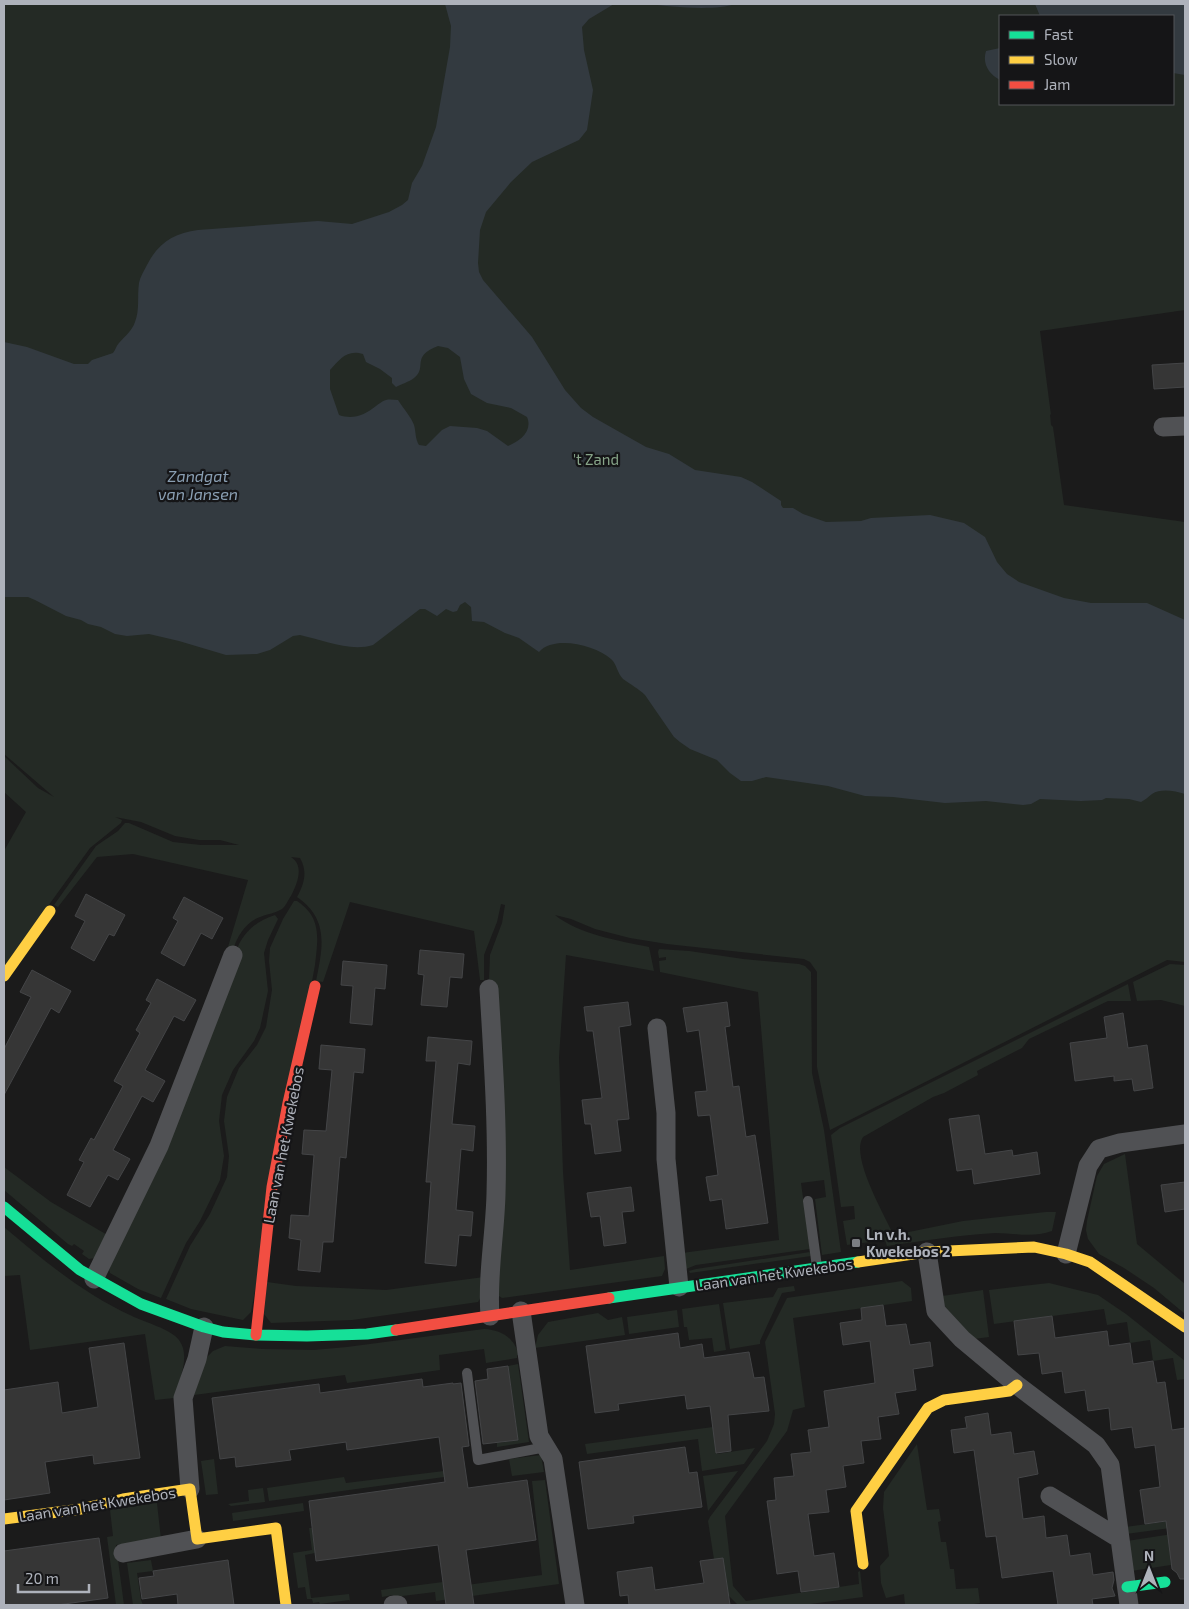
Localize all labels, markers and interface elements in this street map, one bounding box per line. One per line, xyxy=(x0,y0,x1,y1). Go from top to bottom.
legend xyxy=(999,15,1174,105)
text: Fast xyxy=(1044,25,1074,43)
text: Slow xyxy=(1044,50,1078,68)
text: Jam xyxy=(1044,75,1070,93)
park label: 't Zand xyxy=(573,450,619,468)
water label: Zandgat van Jansen xyxy=(158,466,238,503)
street label: Laan van het Kwekebos xyxy=(259,1065,307,1225)
place label: Ln v.h. Kwekebos 2 xyxy=(866,1225,951,1260)
marker: Ln v.h. Kwekebos 2 xyxy=(850,1237,862,1249)
street label: Laan van het Kwekebos xyxy=(694,1254,854,1294)
street label: Laan van het Kwekebos xyxy=(17,1483,177,1525)
north arrow xyxy=(1124,1544,1174,1594)
text: N xyxy=(1144,1547,1154,1564)
scale bar xyxy=(18,1562,89,1594)
text: 20 m xyxy=(25,1569,59,1587)

